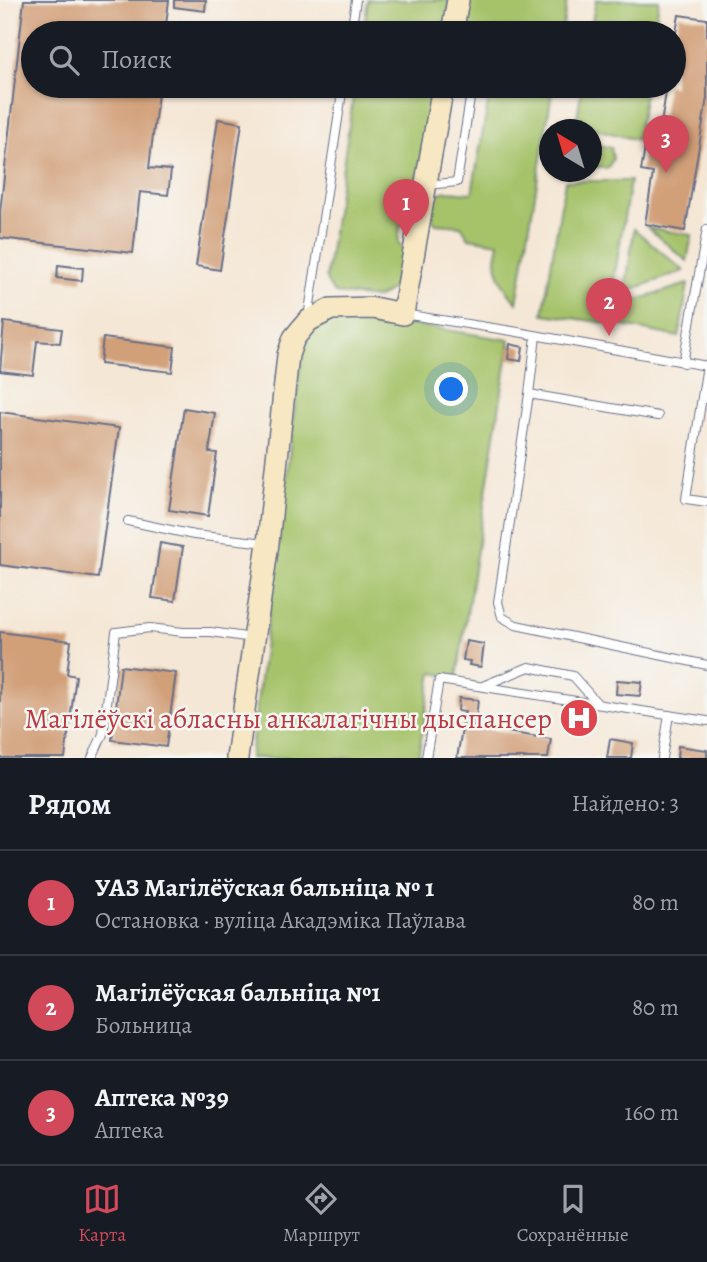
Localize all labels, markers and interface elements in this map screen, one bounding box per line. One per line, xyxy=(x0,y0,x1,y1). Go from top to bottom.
search box xyxy=(21,21,686,98)
icon: search xyxy=(45,41,83,79)
text: Поиск xyxy=(101,42,172,77)
pin: 3 xyxy=(643,115,689,173)
north arrow xyxy=(539,119,602,182)
pin: 1 xyxy=(383,179,429,237)
pin: 2 xyxy=(586,278,632,336)
your location xyxy=(434,372,468,406)
hospital icon: Магілёўскі абласны анкалагічны дыспансер xyxy=(558,697,600,739)
place label: Магілёўскі абласны анкалагічны дыспансер xyxy=(25,700,552,738)
text: Рядом xyxy=(28,784,111,824)
text: Найдено: 3 xyxy=(572,788,679,819)
text: УАЗ Магілёўская бальніца № 1 xyxy=(95,870,434,905)
text: 1 xyxy=(47,887,55,918)
text: 80 m xyxy=(632,887,679,918)
text: Остановка · вуліца Акадэміка Паўлава xyxy=(95,905,466,936)
text: Магілёўская бальніца №1 xyxy=(95,975,381,1010)
text: 2 xyxy=(45,992,57,1023)
text: 80 m xyxy=(632,992,679,1023)
text: Больница xyxy=(95,1010,192,1041)
text: Аптека №39 xyxy=(95,1080,229,1115)
text: 3 xyxy=(46,1097,56,1128)
text: 160 m xyxy=(625,1097,679,1128)
text: Аптека xyxy=(95,1115,164,1146)
tab: Карта xyxy=(78,1180,126,1248)
tab: Маршрут xyxy=(283,1180,360,1248)
tab: Сохранённые xyxy=(517,1180,629,1248)

